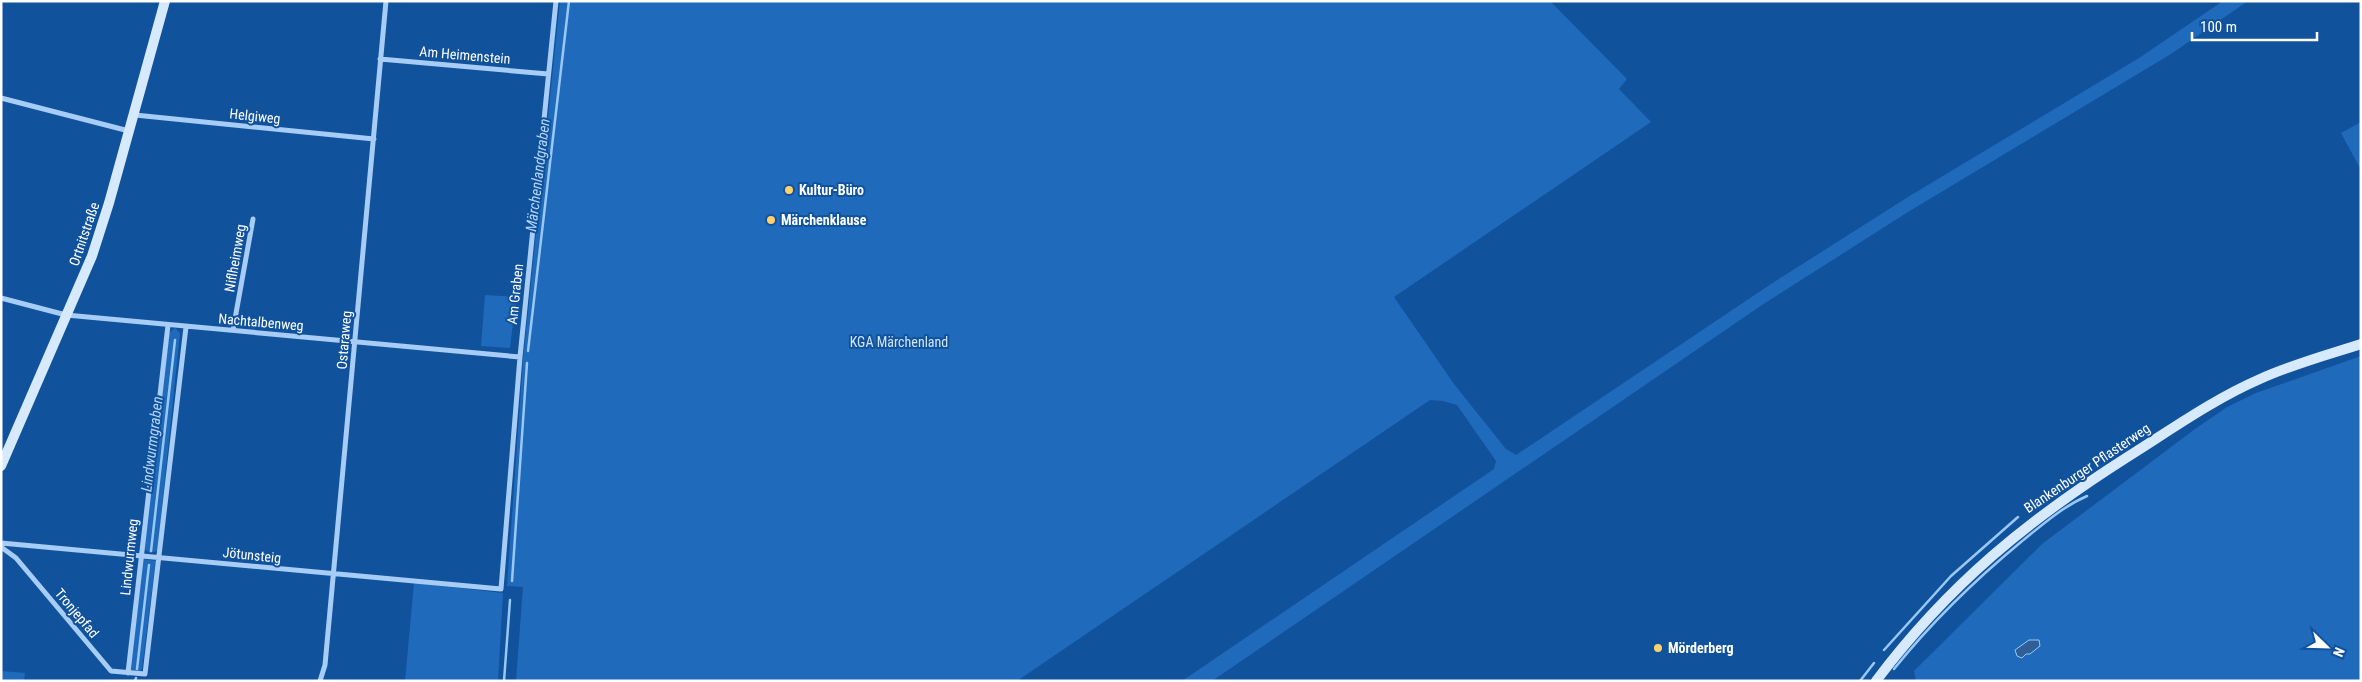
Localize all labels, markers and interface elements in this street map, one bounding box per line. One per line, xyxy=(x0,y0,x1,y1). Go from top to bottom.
scale bar xyxy=(2192,10,2317,42)
text: 100 m xyxy=(2200,18,2237,36)
street label: Am Heimenstein xyxy=(419,43,511,67)
street label: Helgiweg xyxy=(229,105,281,127)
water label: Märchenlandgraben xyxy=(522,117,554,233)
place label: Kultur-Büro xyxy=(799,182,864,198)
marker: Kultur-Büro xyxy=(783,184,795,196)
street label: Ortnitstraße xyxy=(66,200,103,268)
place label: Märchenklause xyxy=(781,212,867,228)
marker: Märchenklause xyxy=(765,214,777,226)
street label: Niflheimweg xyxy=(221,223,249,293)
street label: Am Graben xyxy=(504,263,526,325)
street label: Nachtalbenweg xyxy=(218,310,304,334)
street label: Ostaraweg xyxy=(333,310,355,370)
park label: KGA Märchenland xyxy=(850,334,948,350)
water label: Lindwurmgraben xyxy=(137,395,167,493)
street label: Blankenburger Pflasterweg xyxy=(2021,420,2153,516)
street label: Lindwurmweg xyxy=(117,518,141,596)
street label: Jötunsteig xyxy=(222,544,282,566)
street label: Tronjepfad xyxy=(52,585,102,641)
north arrow xyxy=(2302,622,2352,672)
place label: Mörderberg xyxy=(1668,640,1734,656)
marker: Mörderberg xyxy=(1652,642,1664,654)
text: N xyxy=(2330,645,2348,659)

